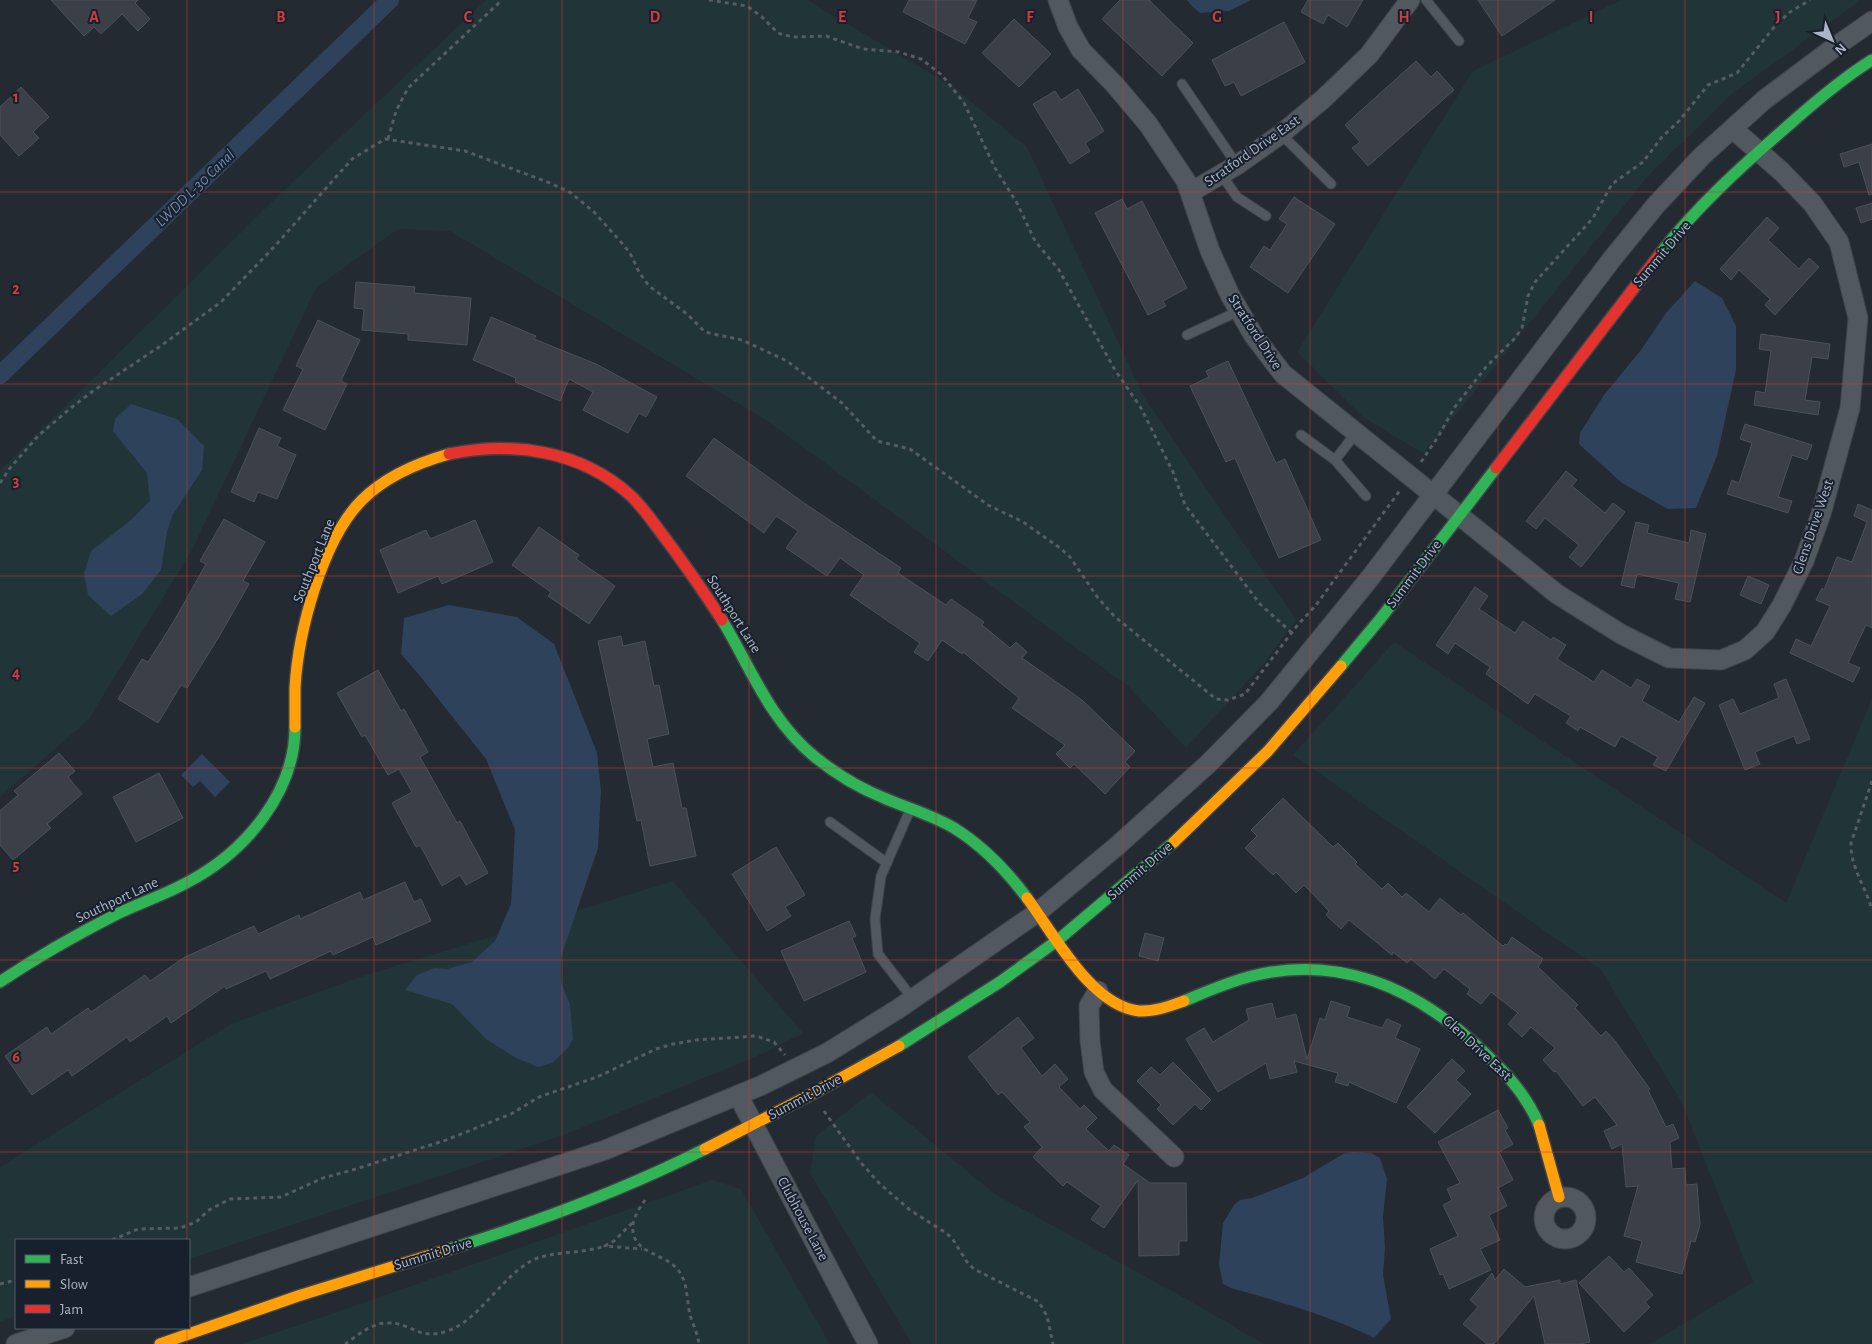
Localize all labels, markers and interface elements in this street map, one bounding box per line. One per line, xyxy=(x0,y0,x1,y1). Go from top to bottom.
text: A xyxy=(89,9,99,25)
text: B xyxy=(276,9,286,25)
text: C xyxy=(464,9,473,25)
text: D xyxy=(650,9,661,25)
text: E xyxy=(838,9,846,25)
text: F xyxy=(1026,9,1034,25)
text: G xyxy=(1212,9,1222,25)
text: H xyxy=(1398,9,1410,25)
text: I xyxy=(1589,9,1593,25)
text: J xyxy=(1775,9,1781,25)
north arrow xyxy=(1807,15,1857,65)
text: N xyxy=(1832,40,1849,57)
text: 1 xyxy=(13,89,19,105)
street label: Stratford Drive East xyxy=(1202,112,1303,189)
water label: LWDD L-30 Canal xyxy=(152,146,238,230)
street label: Summit Drive xyxy=(1630,218,1694,290)
text: 2 xyxy=(12,281,20,297)
street label: Stratford Drive xyxy=(1225,292,1285,372)
text: 3 xyxy=(13,473,20,489)
street label: Glens Drive West xyxy=(1790,478,1836,576)
street label: Southport Lane xyxy=(290,517,338,605)
street label: Summit Drive xyxy=(1384,537,1444,611)
street label: Southport Lane xyxy=(704,572,764,656)
text: 4 xyxy=(12,665,20,681)
street label: Summit Drive xyxy=(1105,839,1175,903)
text: 5 xyxy=(13,857,20,873)
street label: Southport Lane xyxy=(73,874,161,926)
street label: Glen Drive East xyxy=(1440,1013,1514,1083)
text: 6 xyxy=(12,1049,20,1065)
street label: Summit Drive xyxy=(766,1071,844,1123)
street label: Clubhouse Lane xyxy=(775,1175,831,1263)
street label: Summit Drive xyxy=(392,1235,474,1273)
legend xyxy=(15,1239,190,1329)
text: Fast xyxy=(60,1252,84,1267)
text: Slow xyxy=(60,1277,88,1292)
text: Jam xyxy=(60,1302,83,1317)

